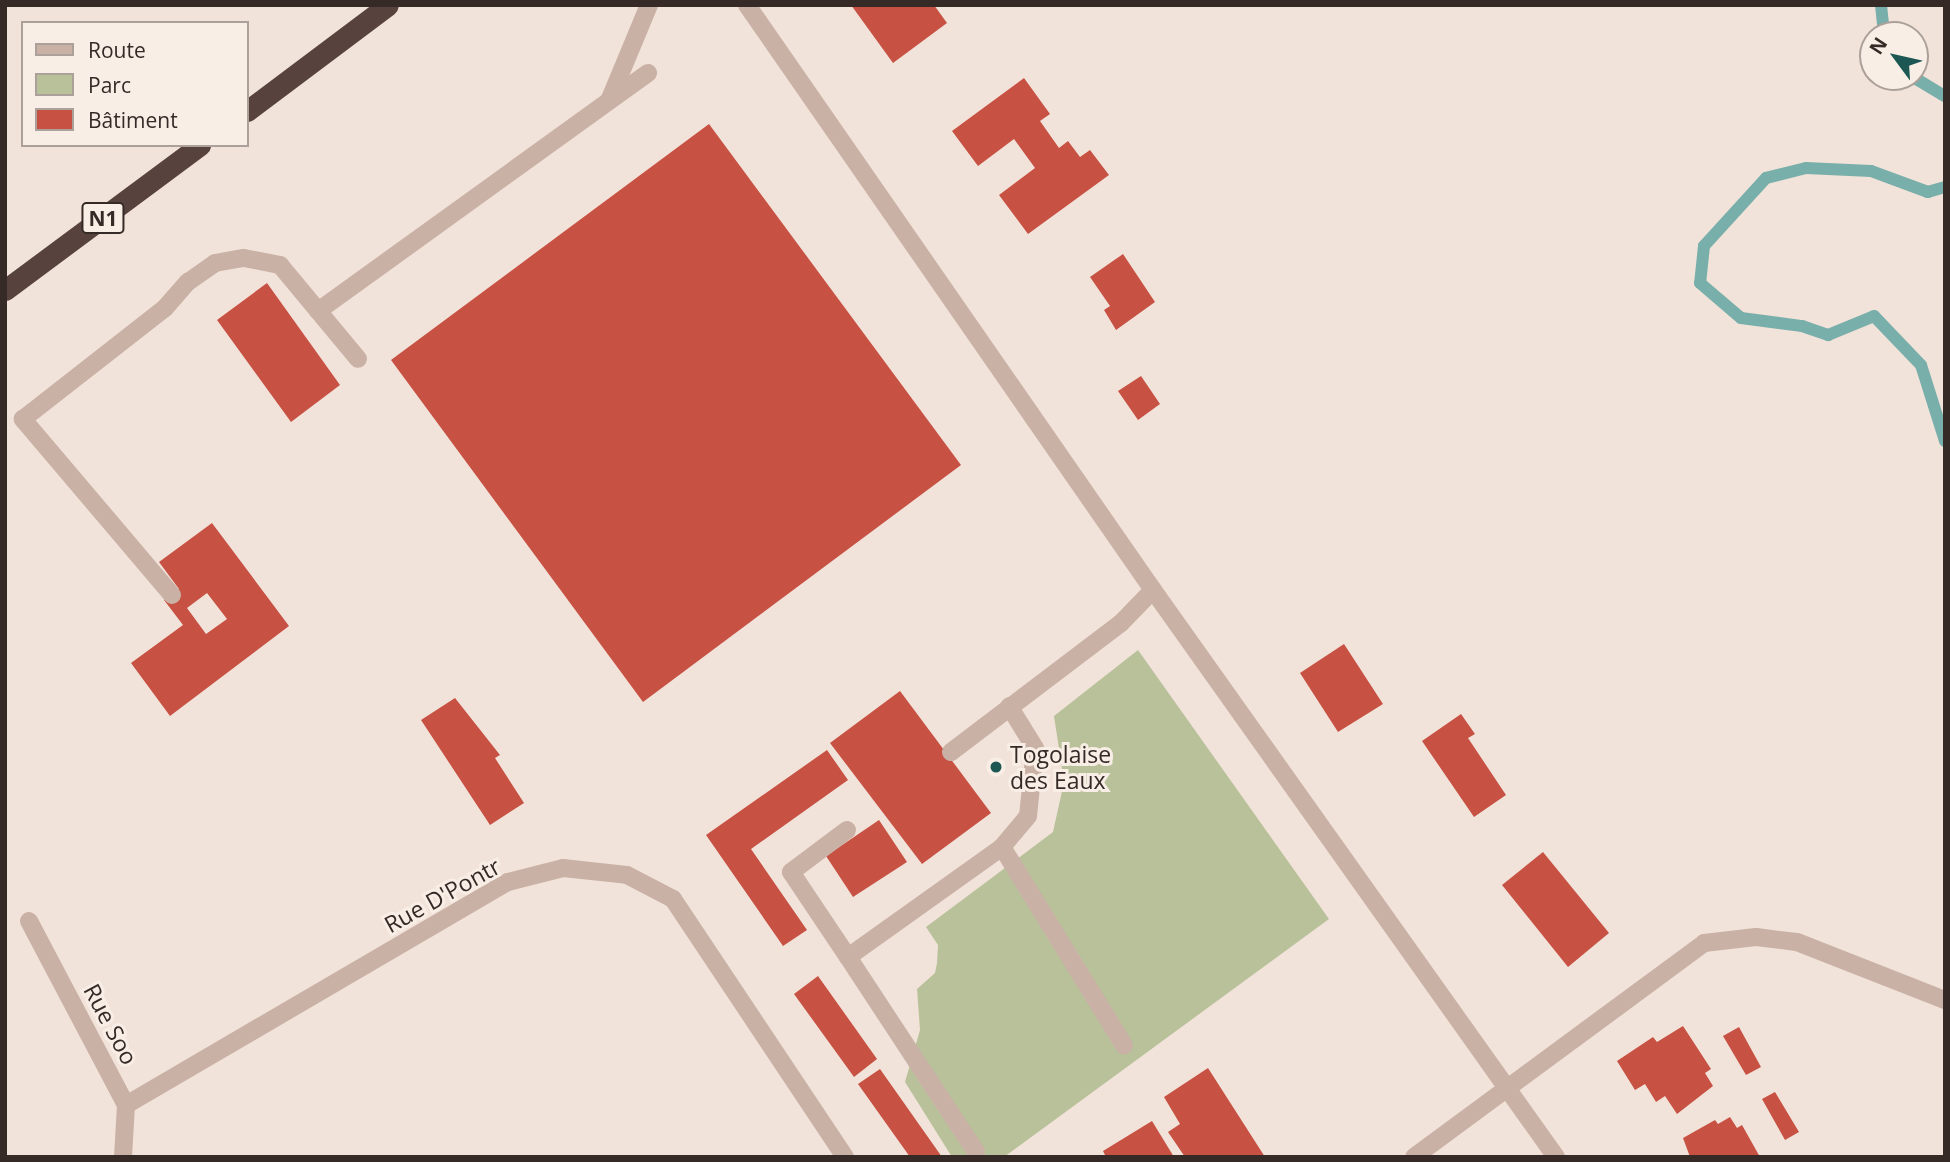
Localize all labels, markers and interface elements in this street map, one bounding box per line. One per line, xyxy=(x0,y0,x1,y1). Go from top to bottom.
legend xyxy=(21,21,248,147)
north arrow xyxy=(1859,21,1929,91)
text: N xyxy=(1863,32,1893,59)
text: Route xyxy=(88,36,146,64)
text: Parc xyxy=(88,71,131,99)
text: Bâtiment xyxy=(88,106,178,134)
road number: N1 xyxy=(80,200,126,235)
place label: Togolaise des Eaux xyxy=(1010,740,1111,794)
marker: Togolaise des Eaux xyxy=(988,759,1004,775)
street label: Rue D'Pontr xyxy=(379,852,505,938)
street label: Rue Soo xyxy=(78,979,144,1069)

